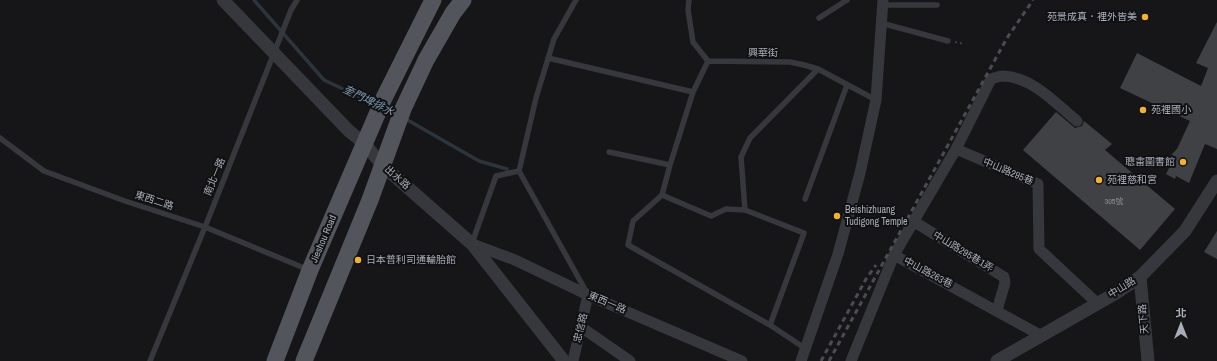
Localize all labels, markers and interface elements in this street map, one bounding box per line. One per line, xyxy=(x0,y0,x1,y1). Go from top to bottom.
place label: 苑景成真．裡外皆美 xyxy=(1047,11,1137,23)
marker: 苑景成真．裡外皆美 xyxy=(1140,12,1150,22)
street label: 興華街 xyxy=(748,47,778,59)
water label: 奎門埤排水 xyxy=(340,83,396,119)
place label: 苑裡國小 xyxy=(1151,104,1191,116)
marker: 苑裡國小 xyxy=(1138,105,1148,115)
street label: 南北一路 xyxy=(202,156,228,198)
street label: 中山路295巷 xyxy=(981,156,1035,188)
place label: 聰畬圖書館 xyxy=(1125,156,1175,168)
marker: 聰畬圖書館 xyxy=(1178,157,1188,167)
street label: 出水路 xyxy=(382,164,412,192)
place label: 苑裡慈和宮 xyxy=(1107,174,1157,186)
marker: 苑裡慈和宮 xyxy=(1094,175,1104,185)
street label: 東西二路 xyxy=(133,189,175,213)
house number: 305號 xyxy=(1105,197,1123,207)
place label: Beishizhuang Tudigong Temple xyxy=(845,204,908,228)
marker: Beishizhuang Tudigong Temple xyxy=(832,211,842,221)
street label: Jieshou Road xyxy=(309,213,339,265)
street label: 中山路295巷1弄 xyxy=(931,229,995,275)
place label: 日本普利司通輪胎館 xyxy=(366,254,456,266)
marker: 日本普利司通輪胎館 xyxy=(353,255,363,265)
street label: 中山路263巷 xyxy=(901,255,955,291)
street label: 中山路 xyxy=(1106,275,1138,301)
street label: 東西一路 xyxy=(586,290,628,316)
street label: 天下路 xyxy=(1137,304,1151,334)
north arrow xyxy=(1161,305,1201,345)
text: 北 xyxy=(1176,306,1187,320)
street label: 忠信路 xyxy=(572,312,590,344)

